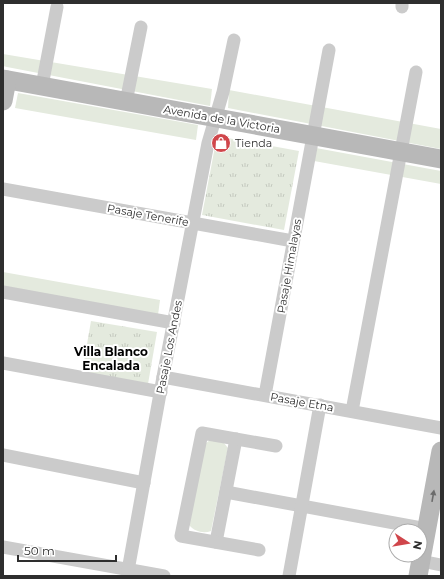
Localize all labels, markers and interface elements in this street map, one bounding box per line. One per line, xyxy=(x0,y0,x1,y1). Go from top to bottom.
street label: Avenida de la Victoria xyxy=(163,102,281,136)
shop icon: Tienda xyxy=(210,132,232,154)
place label: Tienda xyxy=(235,136,272,150)
street label: Pasaje Tenerife xyxy=(106,201,190,229)
street label: Pasaje Himalayas xyxy=(274,217,304,314)
street label: Pasaje Los Andes xyxy=(153,298,185,395)
district label: Villa Blanco Encalada xyxy=(73,344,148,373)
street label: Pasaje Etna xyxy=(269,390,335,414)
one-way arrow xyxy=(430,490,436,502)
north arrow xyxy=(388,523,428,563)
scale bar xyxy=(18,537,116,563)
text: N xyxy=(410,539,426,551)
text: 50 m xyxy=(24,543,55,558)

